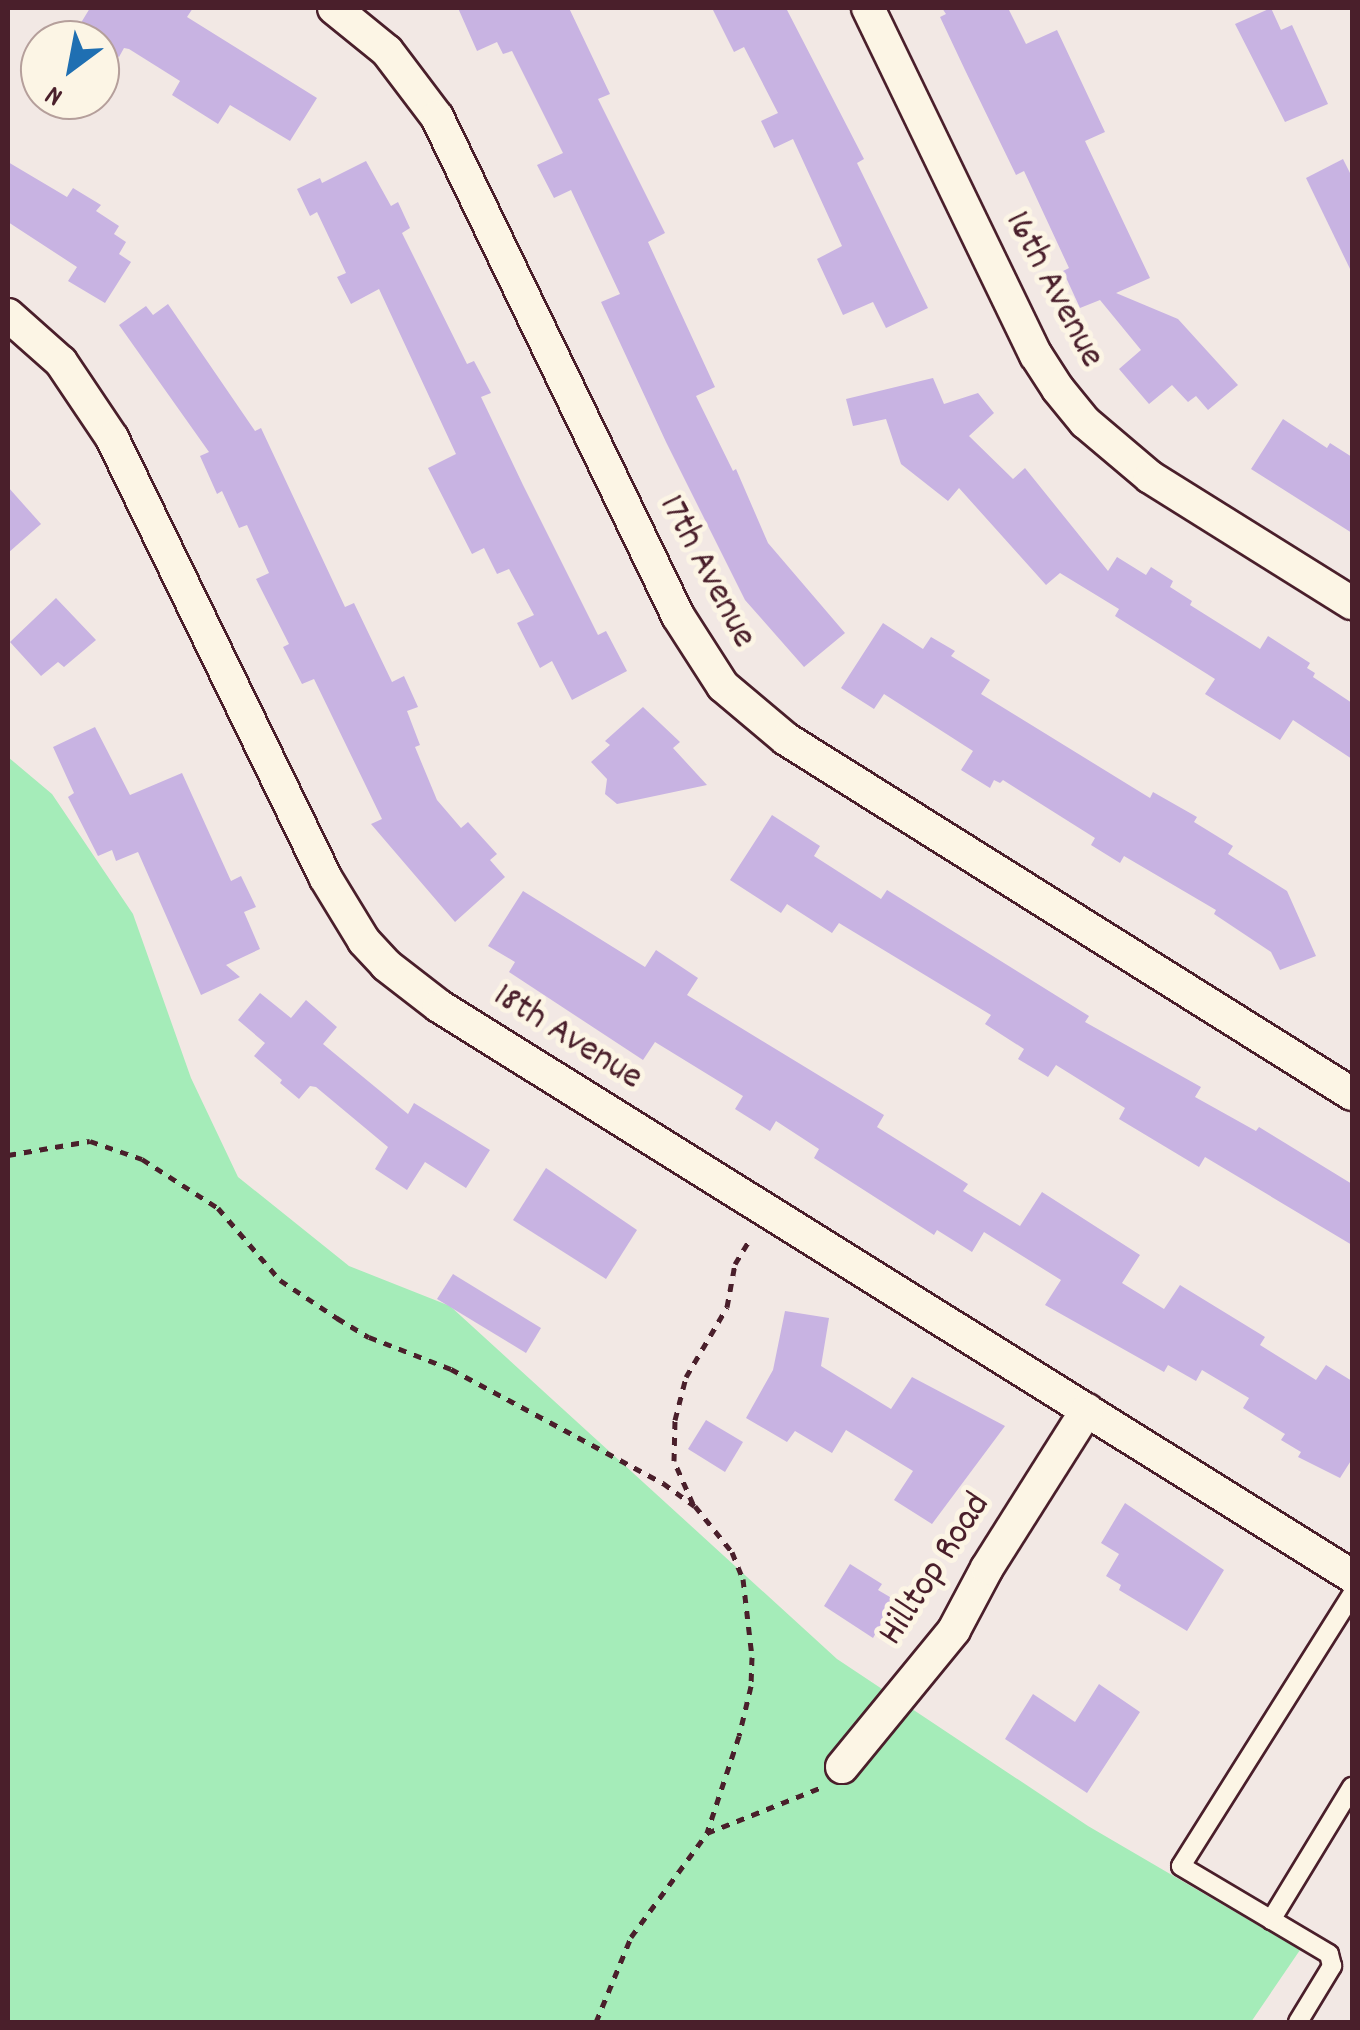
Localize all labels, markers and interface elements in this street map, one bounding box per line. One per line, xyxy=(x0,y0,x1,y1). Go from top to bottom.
north arrow xyxy=(20,20,120,120)
text: N xyxy=(39,73,72,114)
street label: 16th Avenue xyxy=(993,204,1113,376)
street label: 17th Avenue xyxy=(647,488,765,656)
street label: 18th Avenue xyxy=(484,974,650,1102)
street label: Hilltop Road xyxy=(870,1485,1002,1655)

